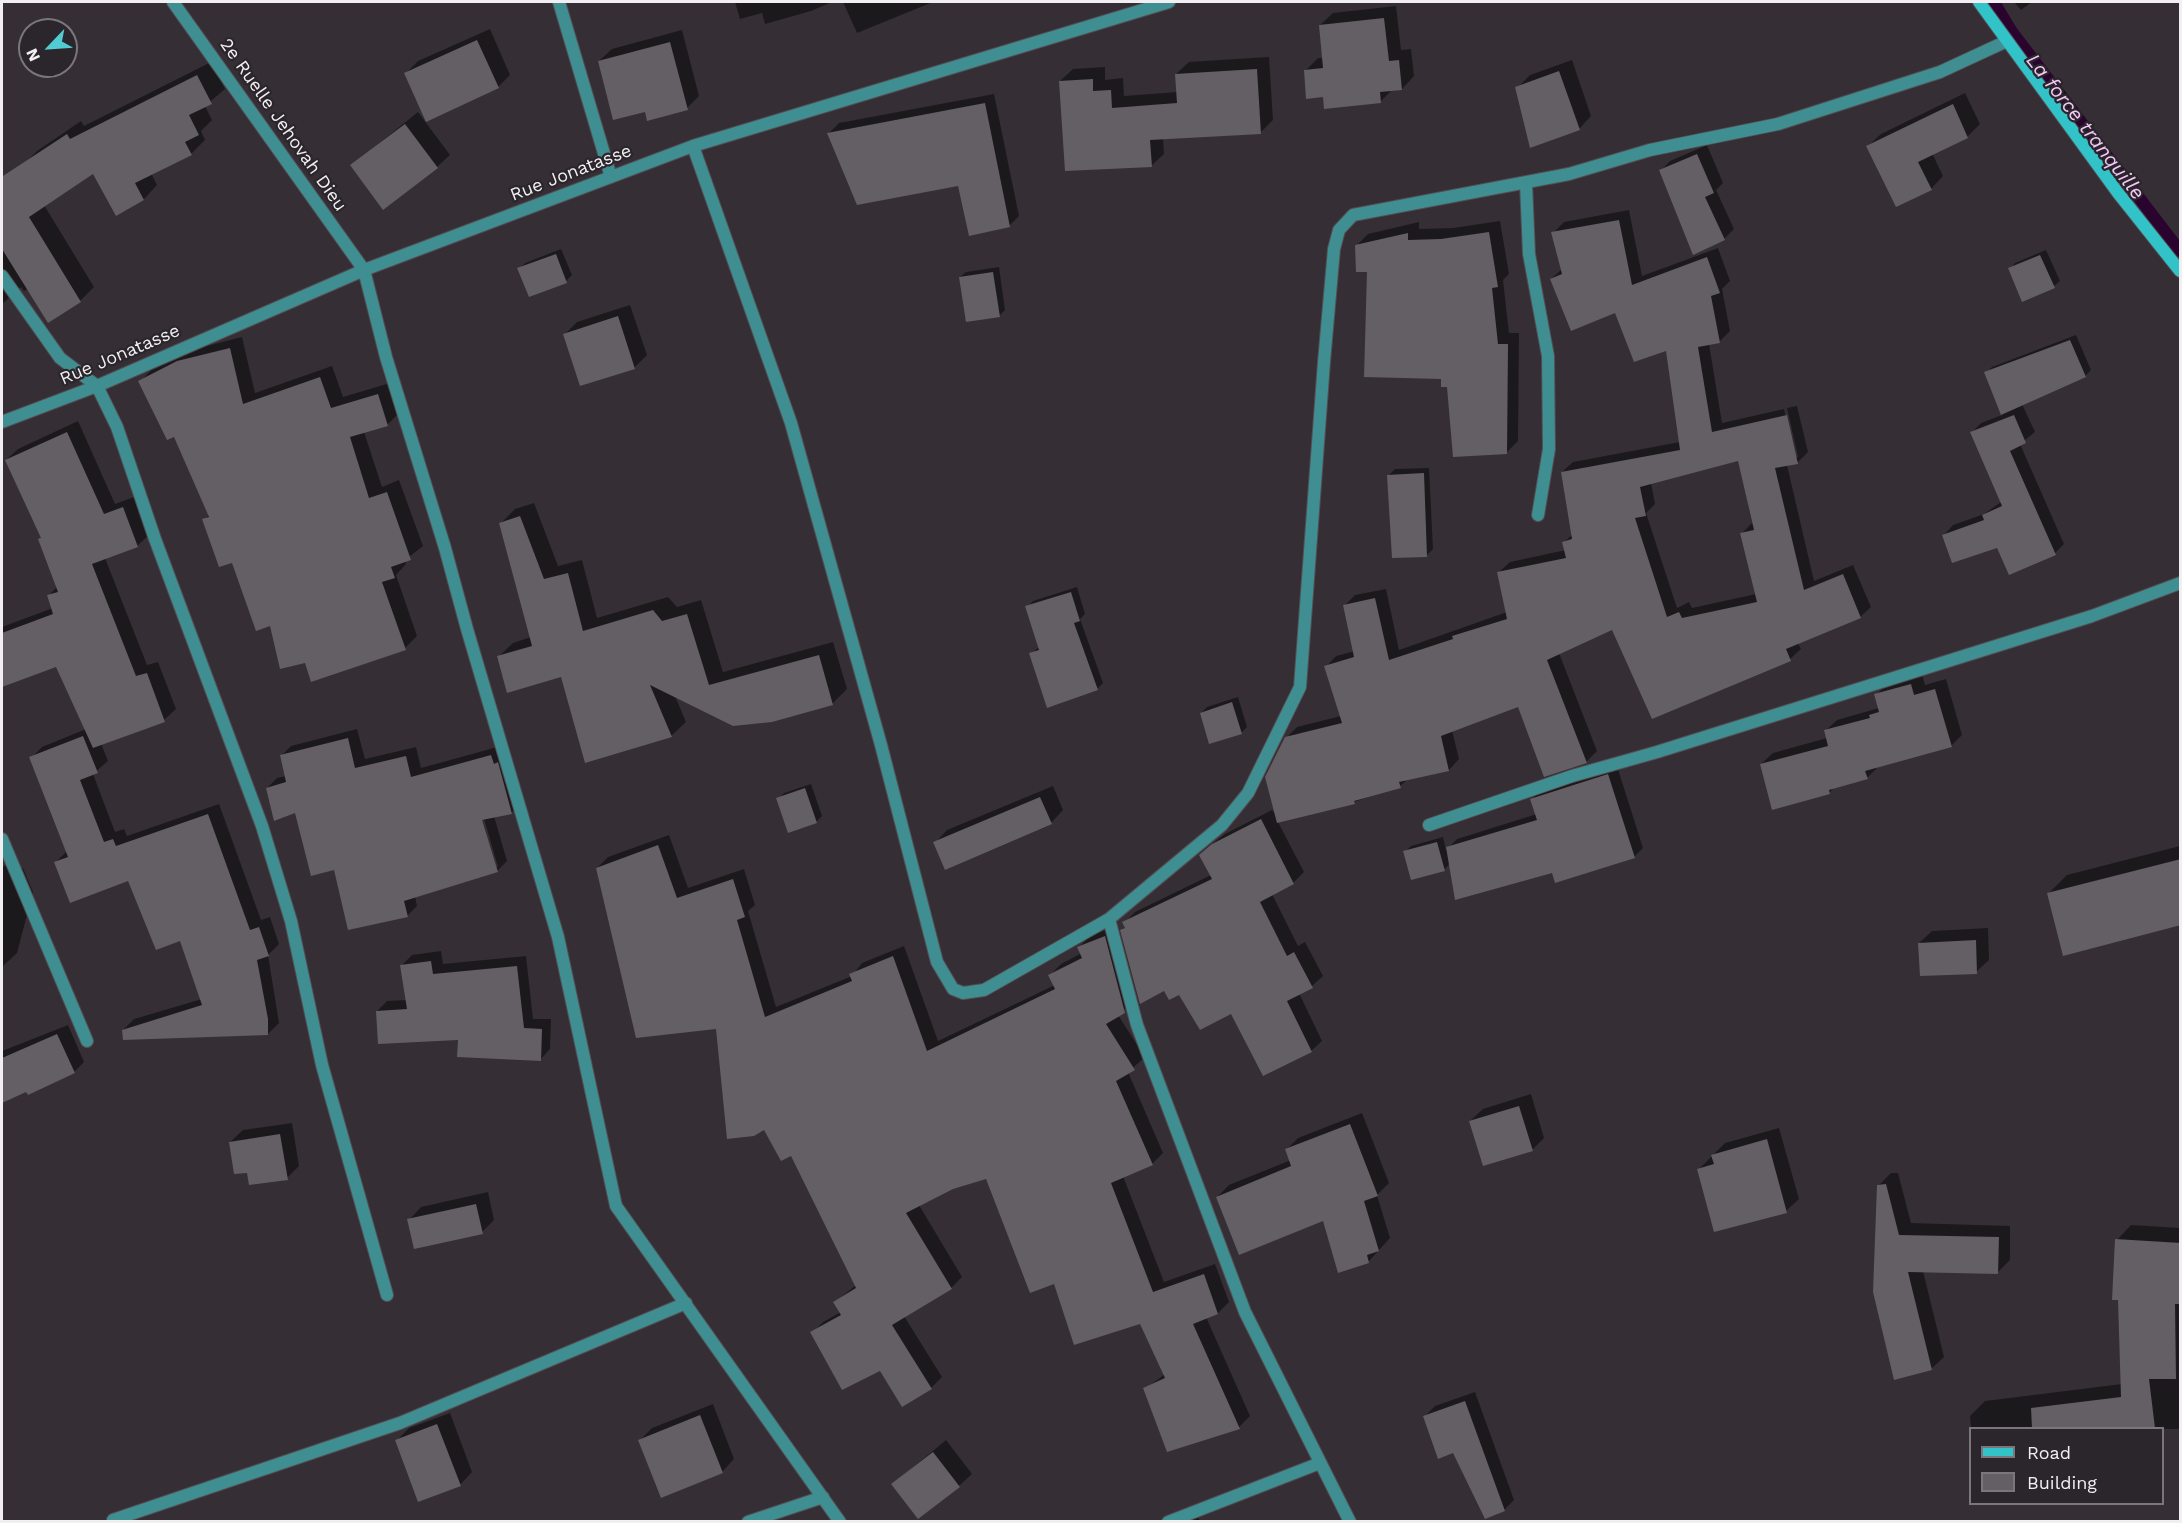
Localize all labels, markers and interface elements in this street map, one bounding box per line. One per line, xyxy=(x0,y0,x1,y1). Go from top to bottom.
north arrow xyxy=(18,18,78,78)
street label: 2e Ruelle Jehovah Dieu xyxy=(215,34,351,216)
text: N xyxy=(22,46,44,64)
water label: La force tranquille xyxy=(2021,49,2149,205)
street label: Rue Jonatasse xyxy=(507,140,635,206)
street label: Rue Jonatasse xyxy=(57,320,183,390)
legend xyxy=(1969,1427,2164,1505)
text: Road xyxy=(2027,1442,2071,1463)
text: Building xyxy=(2027,1472,2097,1493)

